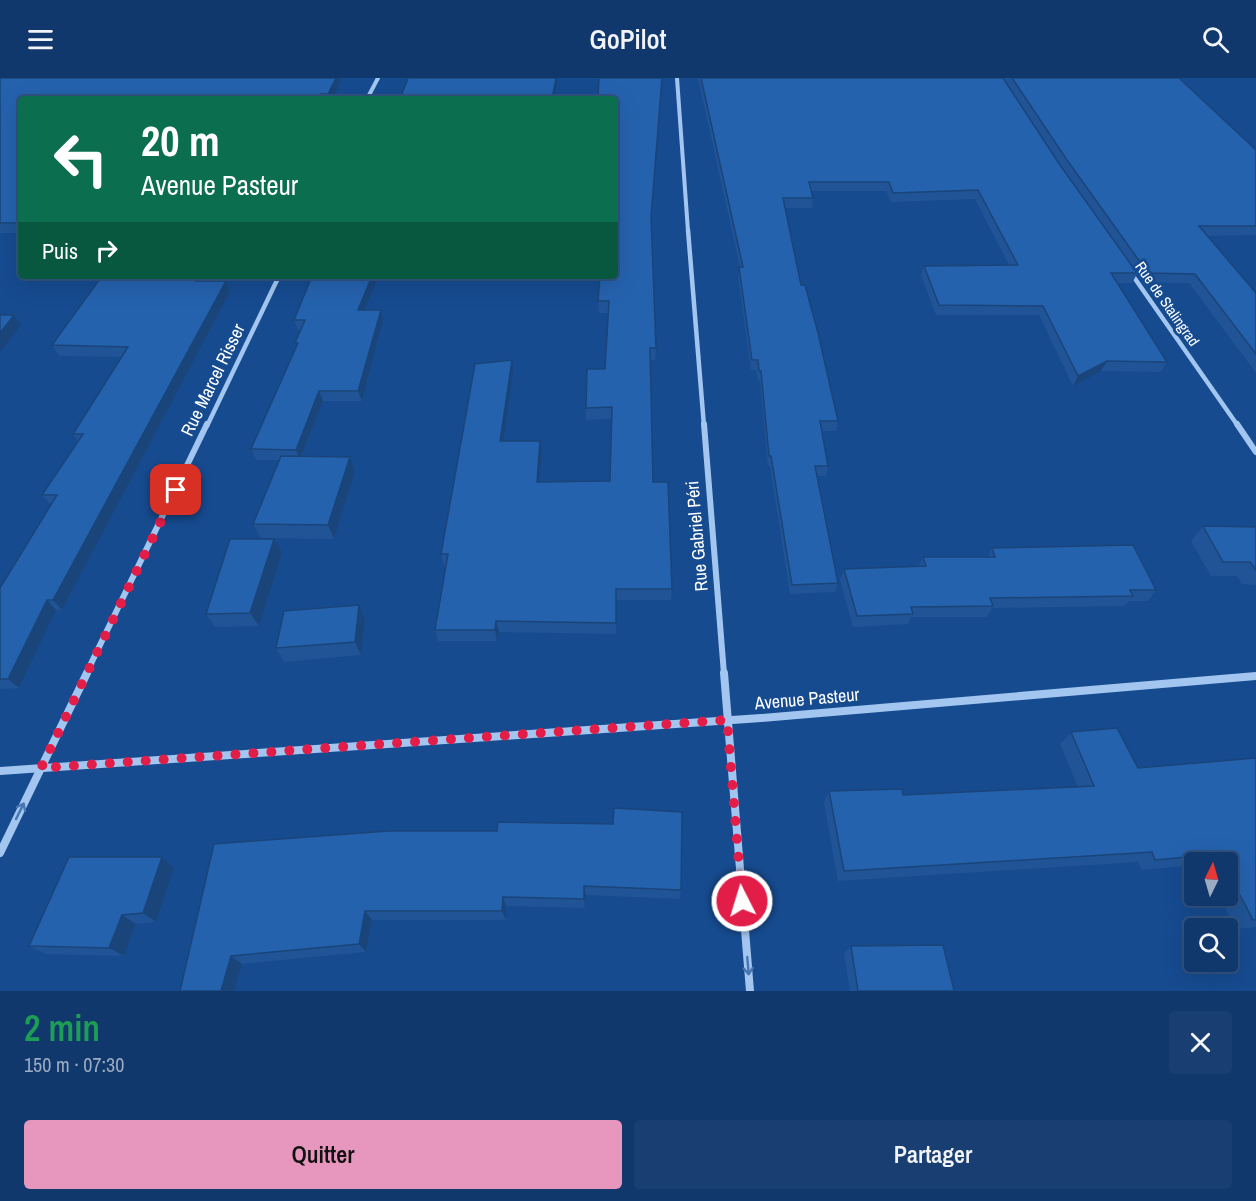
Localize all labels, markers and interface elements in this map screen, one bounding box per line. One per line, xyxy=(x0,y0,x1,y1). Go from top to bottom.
text: GoPilot xyxy=(589,21,667,57)
icon: menu xyxy=(24,23,57,56)
icon: search xyxy=(1199,23,1232,56)
text: 20 m xyxy=(141,113,220,169)
icon: left xyxy=(42,120,120,198)
text: Avenue Pasteur xyxy=(141,167,298,203)
icon: right xyxy=(90,234,123,267)
text: Puis xyxy=(42,236,78,266)
street label: Rue de Stalingrad xyxy=(1130,257,1204,350)
street label: Rue Marcel Risser xyxy=(175,319,251,440)
pin xyxy=(150,464,201,515)
icon: arrive xyxy=(159,473,192,506)
street label: Rue Gabriel Péri xyxy=(679,480,714,592)
street label: Avenue Pasteur xyxy=(753,681,860,716)
one-way arrow xyxy=(15,802,27,820)
north arrow xyxy=(1184,852,1238,906)
map controls xyxy=(1184,852,1238,972)
position arrow xyxy=(710,869,774,933)
button: search xyxy=(1184,918,1238,972)
one-way arrow xyxy=(742,956,753,976)
text: 2 min xyxy=(24,1004,100,1052)
button: close xyxy=(1169,1011,1232,1074)
text: 150 m · 07:30 xyxy=(24,1051,124,1078)
button: Quitter xyxy=(24,1120,622,1189)
button: Partager xyxy=(634,1120,1232,1189)

